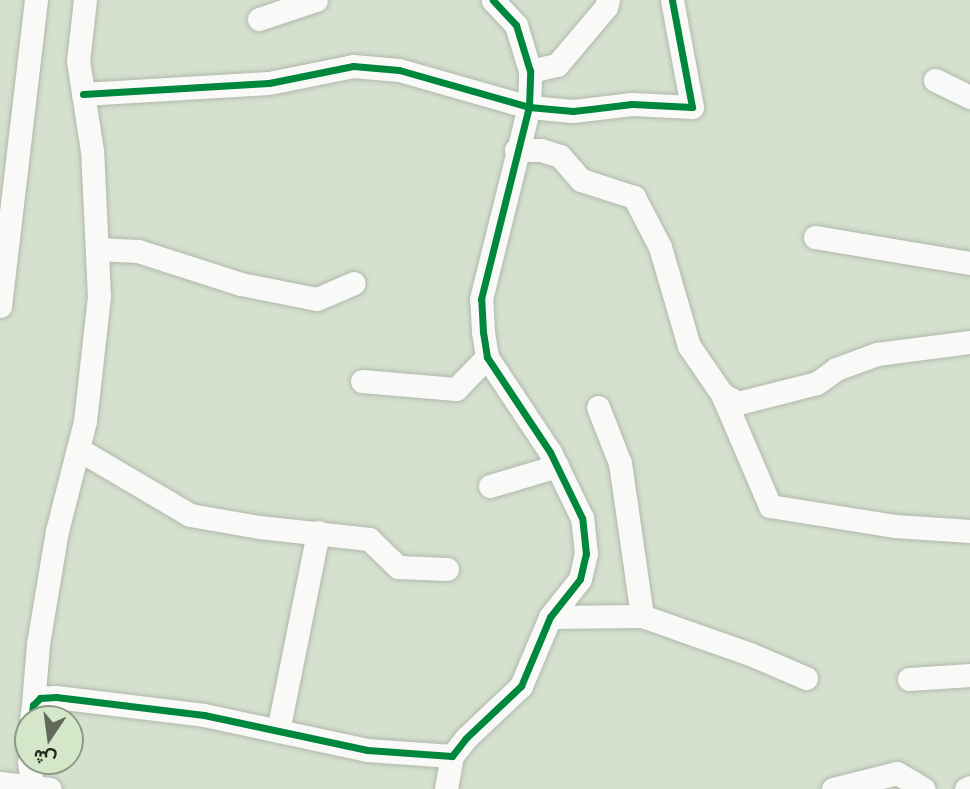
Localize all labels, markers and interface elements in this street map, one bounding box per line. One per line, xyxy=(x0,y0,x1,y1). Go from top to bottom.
north arrow xyxy=(14,705,84,775)
text: ش xyxy=(31,744,59,773)

